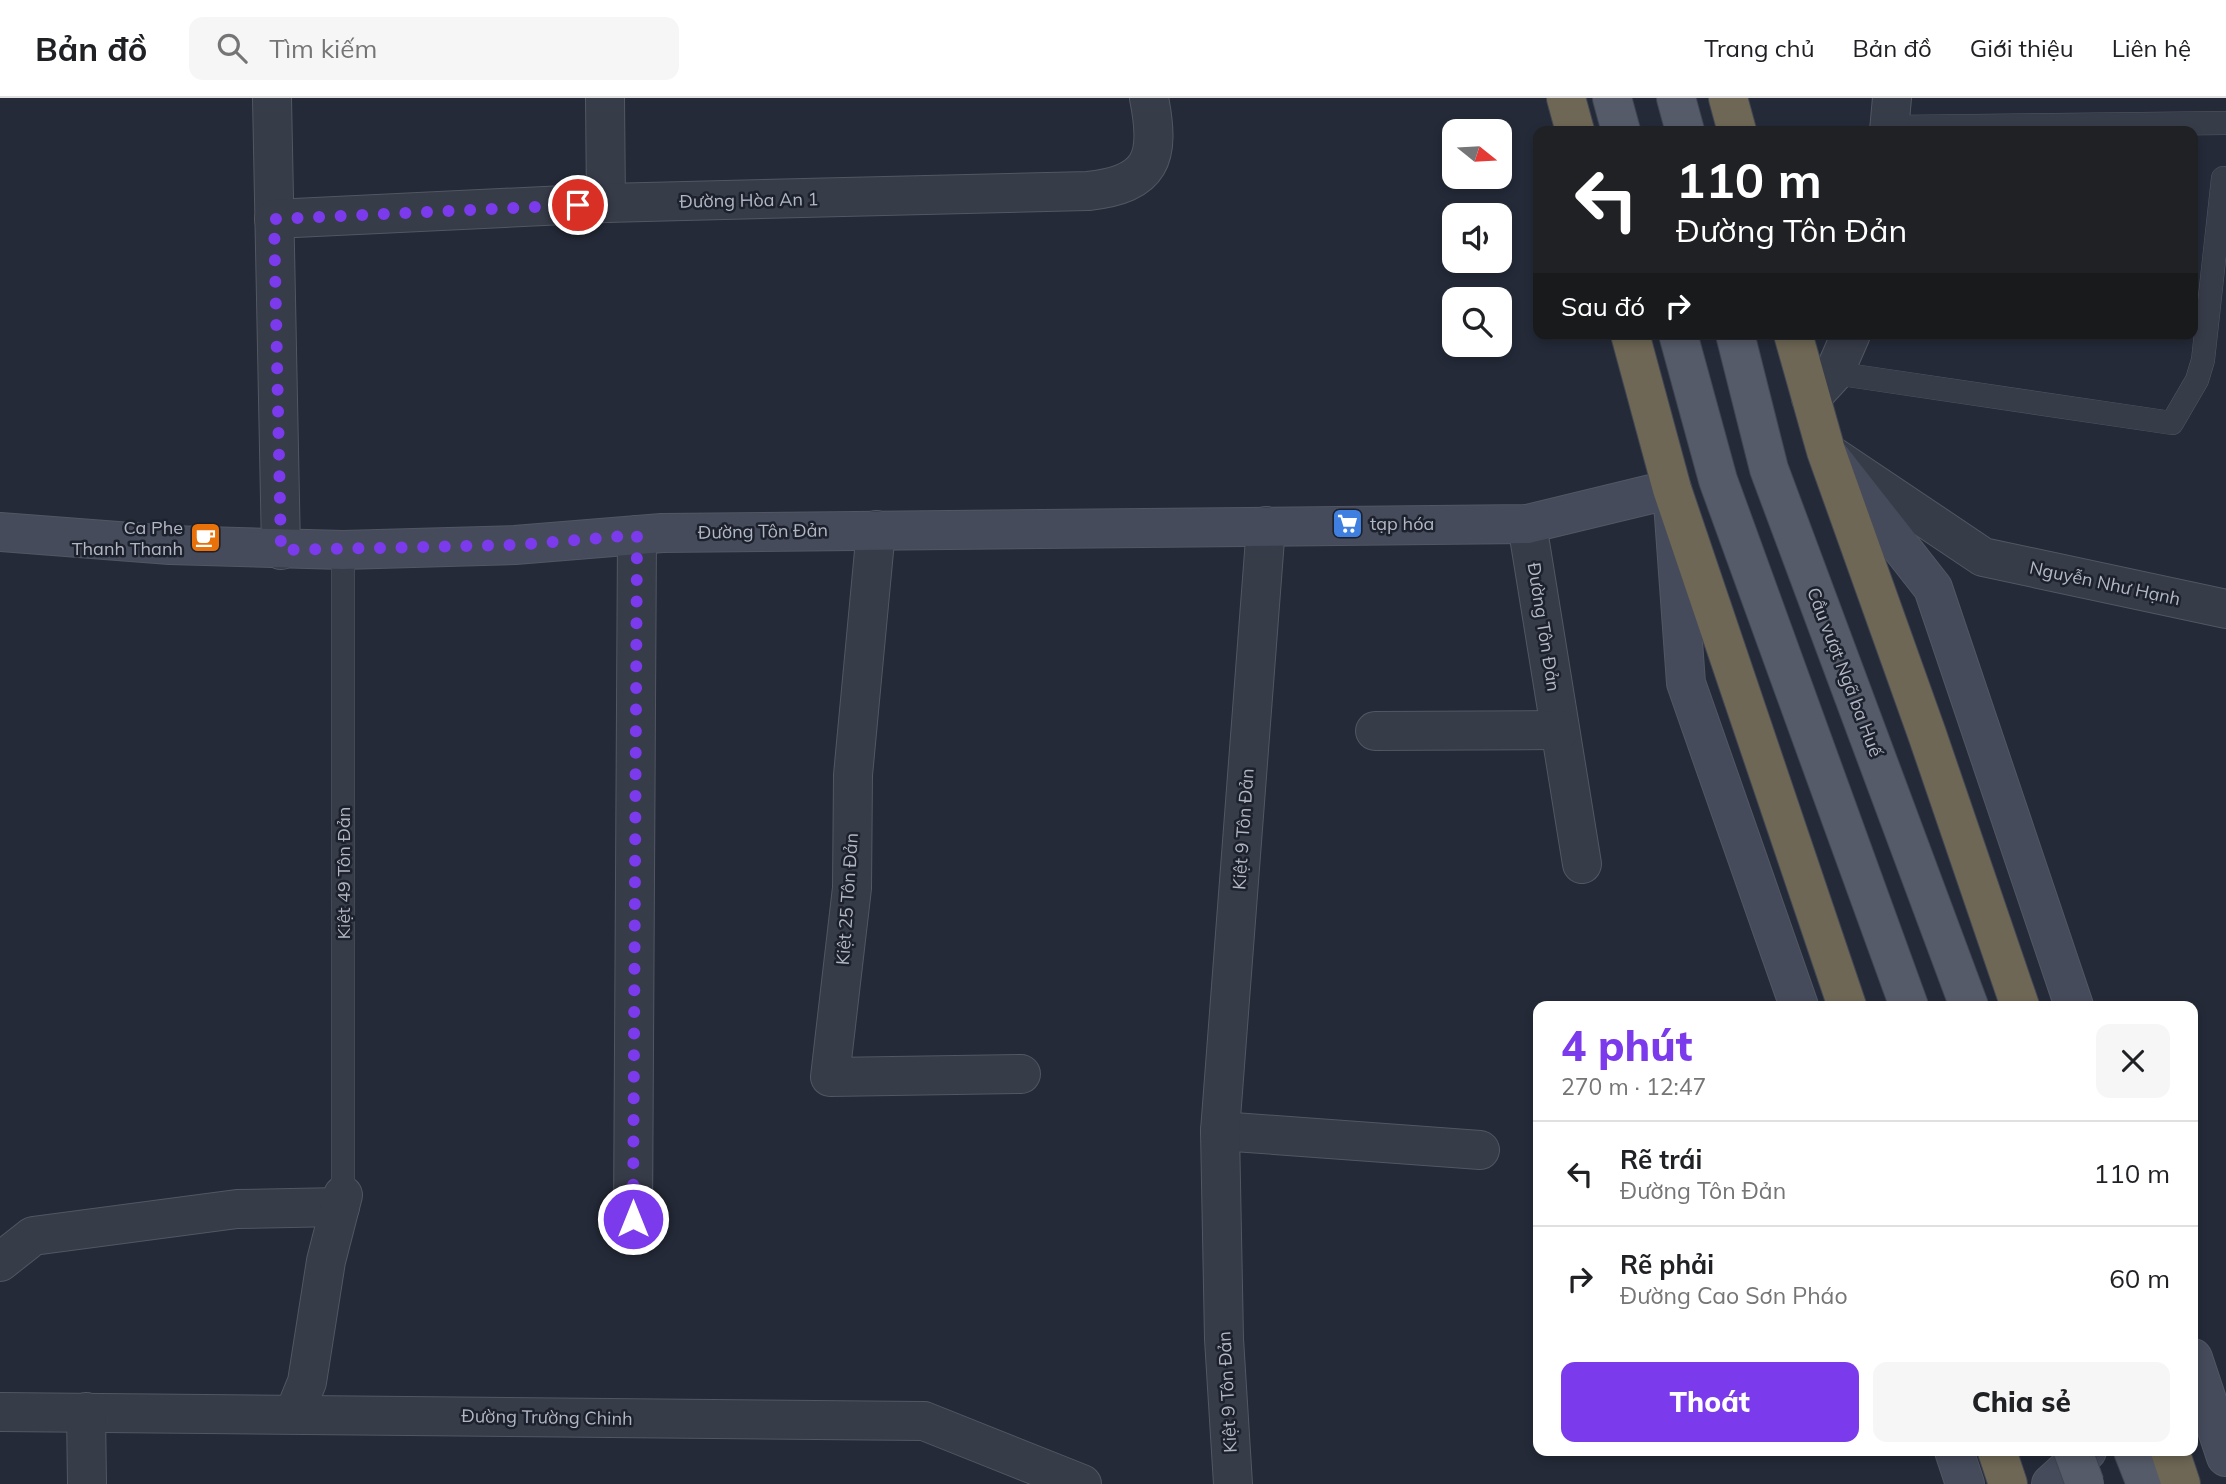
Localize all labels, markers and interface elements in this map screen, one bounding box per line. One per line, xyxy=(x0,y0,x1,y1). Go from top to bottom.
search box xyxy=(189,17,679,80)
text: Bản đồ xyxy=(35,28,147,69)
icon: search xyxy=(213,29,251,67)
text: Tìm kiếm xyxy=(269,32,377,65)
text: Trang chủ xyxy=(1704,33,1815,63)
text: Bản đồ xyxy=(1853,33,1932,63)
text: Giới thiệu xyxy=(1970,33,2074,63)
text: Liên hệ xyxy=(2112,33,2191,63)
north arrow xyxy=(1442,119,1512,189)
map controls xyxy=(1442,119,1512,357)
text: 110 m xyxy=(1676,149,1822,210)
icon: left xyxy=(1561,154,1652,245)
pin xyxy=(548,175,608,235)
icon: arrive xyxy=(559,186,597,224)
street label: Đường Hòa An 1 xyxy=(679,187,819,213)
button: sound xyxy=(1442,203,1512,273)
text: Đường Tôn Đản xyxy=(1676,210,1907,250)
button: search xyxy=(1442,287,1512,357)
icon: right xyxy=(1659,287,1697,325)
text: Sau đó xyxy=(1561,290,1645,323)
supermarket icon: tạp hóa xyxy=(1330,506,1364,540)
place label: tạp hóa xyxy=(1370,512,1434,535)
place label: Ca Phe Thanh Thanh xyxy=(72,516,183,560)
street label: Đường Tôn Đản xyxy=(698,518,828,544)
cafe icon: Ca Phe Thanh Thanh xyxy=(189,520,223,554)
street label: Nguyễn Như Hạnh xyxy=(2027,556,2183,610)
street label: Đường Tôn Đản xyxy=(1522,561,1566,693)
street label: Cầu vượt Ngã ba Huế xyxy=(1802,584,1888,760)
street label: Kiệt 9 Tôn Đản xyxy=(1227,767,1259,891)
street label: Kiệt 49 Tôn Đản xyxy=(332,807,355,939)
street label: Kiệt 25 Tôn Đản xyxy=(831,832,863,966)
text: 4 phút xyxy=(1561,1019,1692,1072)
button: close xyxy=(2096,1024,2170,1098)
text: 270 m · 12:47 xyxy=(1561,1072,1706,1101)
text: Rẽ trái xyxy=(1620,1143,1702,1176)
icon: left xyxy=(1561,1155,1599,1193)
text: 110 m xyxy=(2094,1157,2170,1190)
text: Đường Tôn Đản xyxy=(1620,1176,1786,1205)
position arrow xyxy=(596,1182,670,1256)
text: Rẽ phải xyxy=(1620,1248,1714,1281)
icon: right xyxy=(1561,1260,1599,1298)
text: 60 m xyxy=(2109,1262,2170,1295)
text: Đường Cao Sơn Pháo xyxy=(1620,1281,1848,1310)
street label: Kiệt 9 Tôn Đản xyxy=(1212,1331,1242,1453)
button: Thoát xyxy=(1561,1362,1859,1442)
button: Chia sẻ xyxy=(1873,1362,2170,1442)
street label: Đường Trường Chinh xyxy=(461,1404,633,1430)

